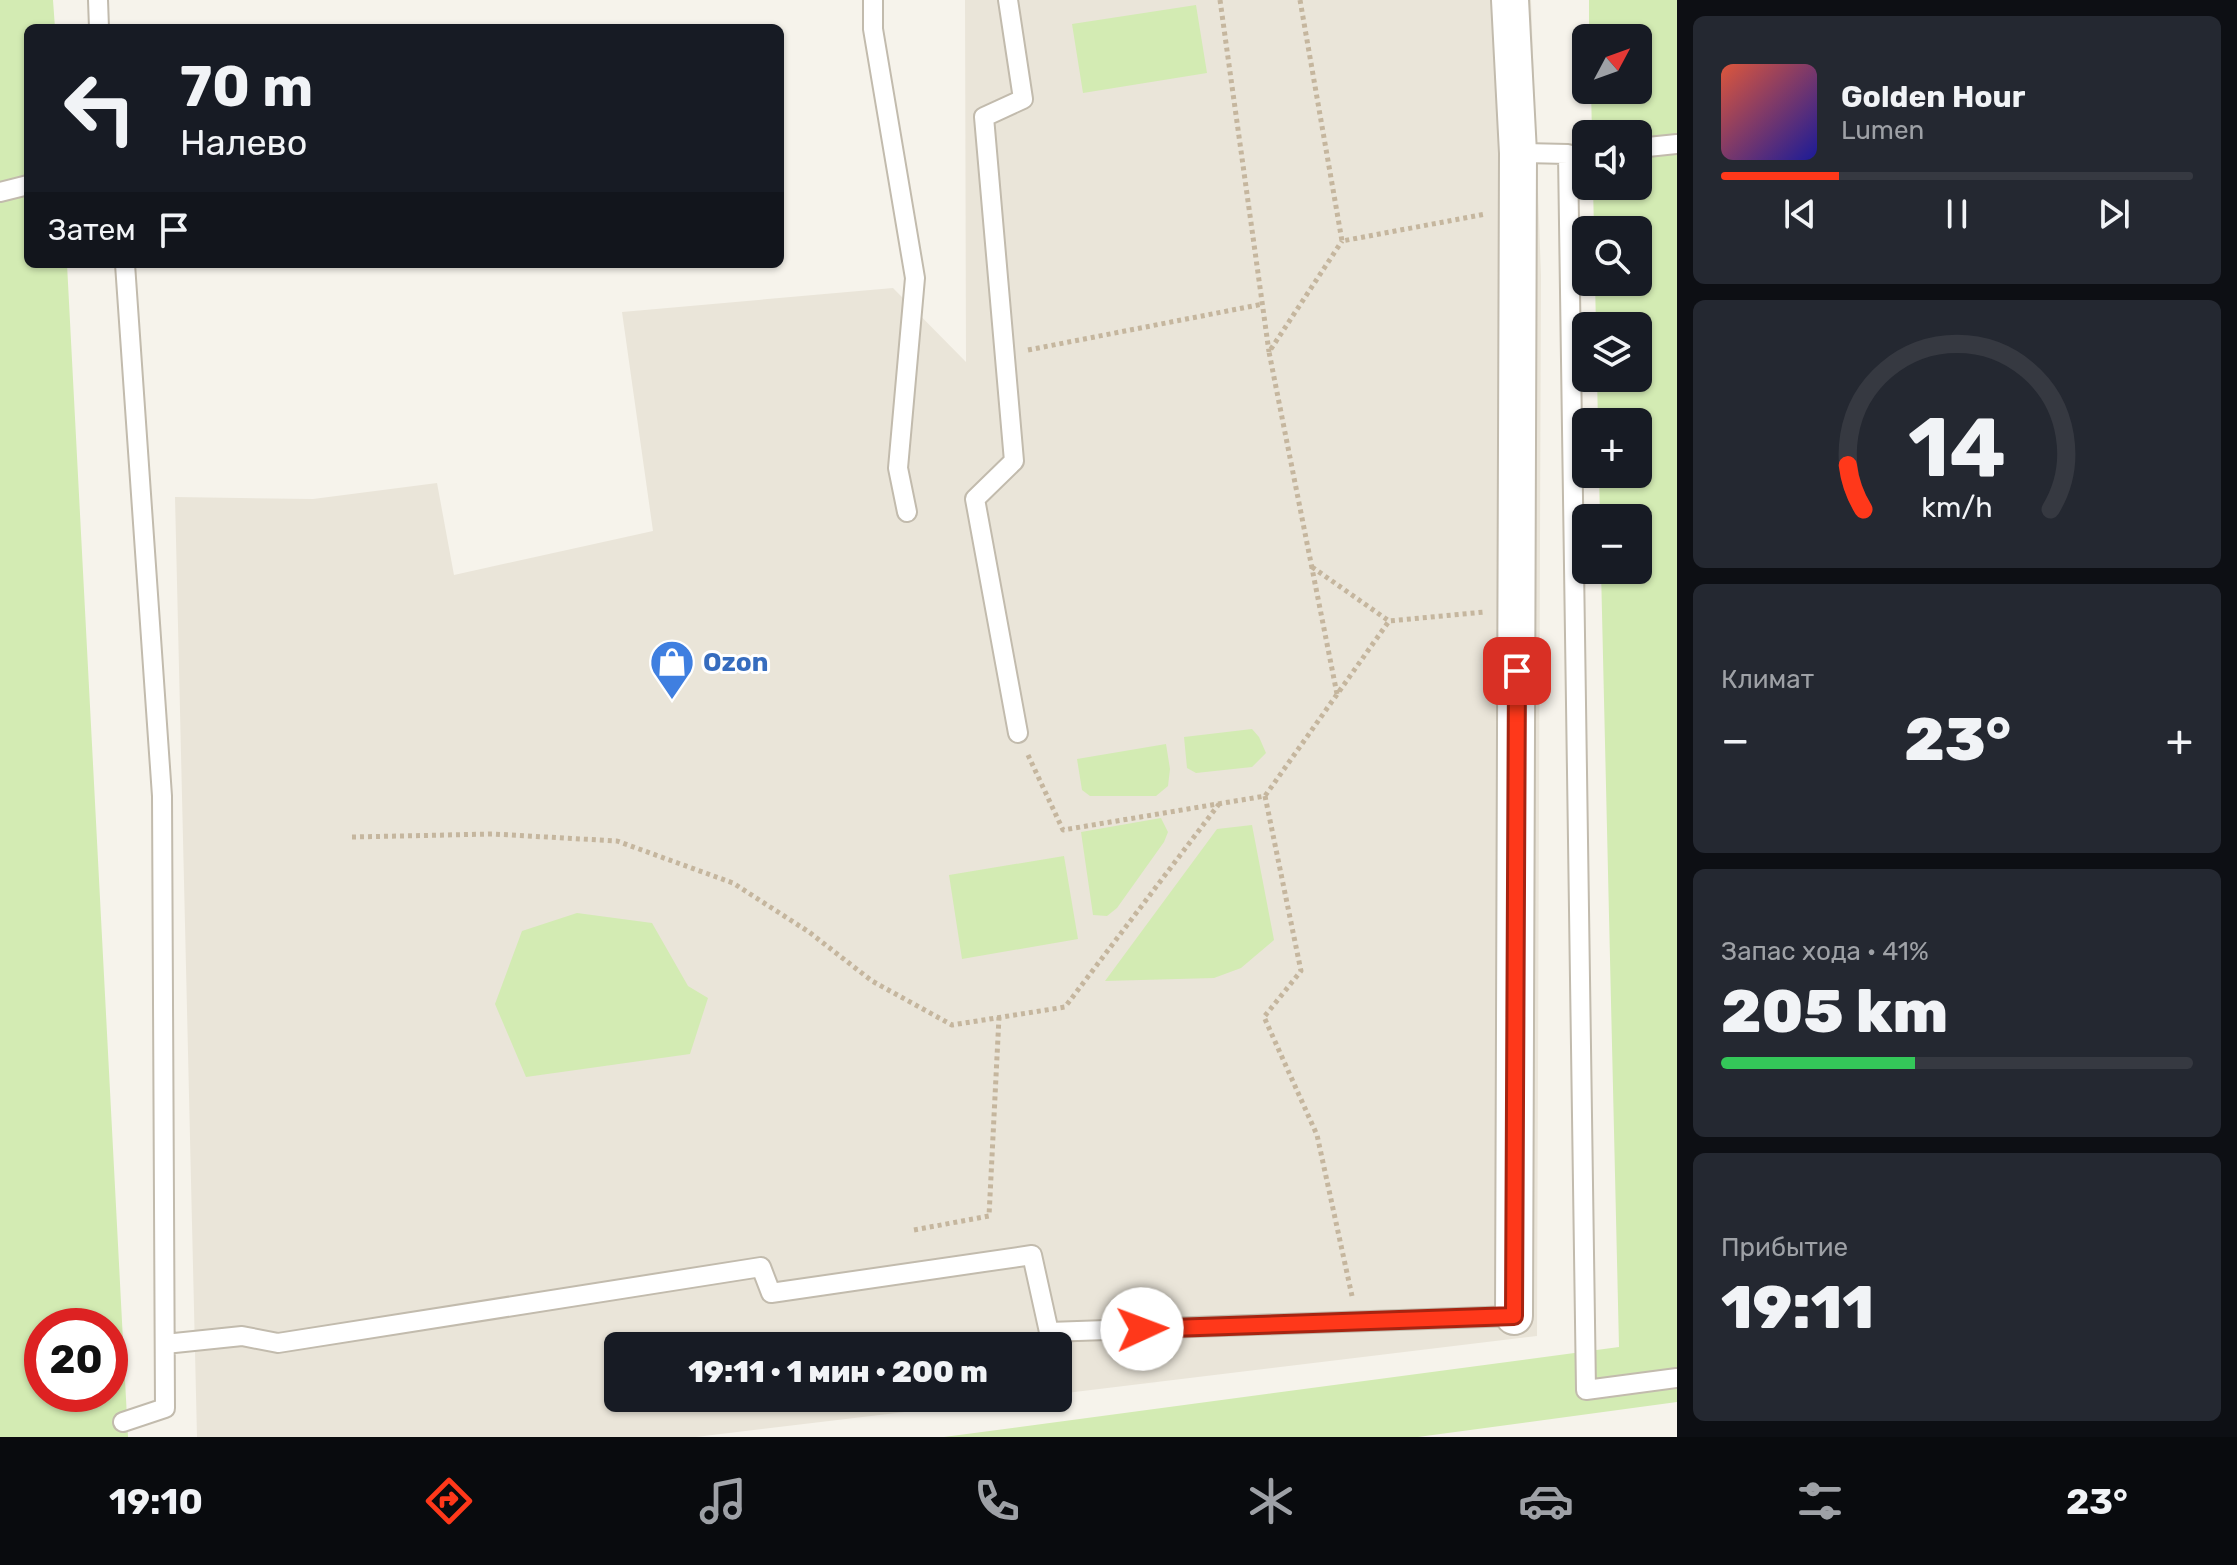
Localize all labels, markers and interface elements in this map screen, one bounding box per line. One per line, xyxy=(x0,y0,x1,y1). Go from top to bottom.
north arrow xyxy=(1572,24,1652,104)
map controls xyxy=(1572,24,1652,584)
text: 70 m xyxy=(180,54,313,120)
icon: left xyxy=(48,56,152,160)
text: Golden Hour xyxy=(1841,79,2025,115)
text: Lumen xyxy=(1841,115,1924,146)
button: sound xyxy=(1572,120,1652,200)
text: Налево xyxy=(180,121,307,164)
icon: previous xyxy=(1778,192,1822,236)
icon: pause xyxy=(1935,192,1979,236)
icon: next xyxy=(2092,192,2136,236)
icon: arrive xyxy=(152,208,196,252)
text: Затем xyxy=(48,212,136,248)
button: search xyxy=(1572,216,1652,296)
button: layers xyxy=(1572,312,1652,392)
text: 14 xyxy=(1908,398,2006,497)
button: + xyxy=(1572,408,1652,488)
text: km/h xyxy=(1921,490,1993,524)
button: − xyxy=(1572,504,1652,584)
pin xyxy=(1483,637,1551,705)
shop icon: Ozon xyxy=(648,638,696,701)
place label: Ozon xyxy=(703,647,768,678)
icon: arrive xyxy=(1495,649,1539,693)
text: Климат xyxy=(1721,664,1814,695)
text: 23° xyxy=(1904,704,2011,775)
text: − xyxy=(1721,714,1750,766)
text: + xyxy=(2166,714,2193,766)
text: Запас хода · 41% xyxy=(1721,936,1929,967)
text: 205 km xyxy=(1721,976,1948,1047)
text: Прибытие xyxy=(1721,1232,1848,1263)
text: 19:11 xyxy=(1721,1272,1874,1343)
position arrow xyxy=(1100,1287,1184,1371)
speed limit sign: 20 xyxy=(24,1308,128,1412)
text: 19:11 · 1 мин · 200 m xyxy=(688,1354,988,1390)
icon: directions xyxy=(421,1473,477,1529)
icon: music xyxy=(695,1473,751,1529)
icon: phone xyxy=(969,1473,1025,1529)
icon: climate xyxy=(1243,1473,1299,1529)
icon: car xyxy=(1518,1473,1574,1529)
icon: filters xyxy=(1792,1473,1848,1529)
text: 19:10 xyxy=(109,1480,203,1523)
text: 23° xyxy=(2066,1480,2128,1523)

